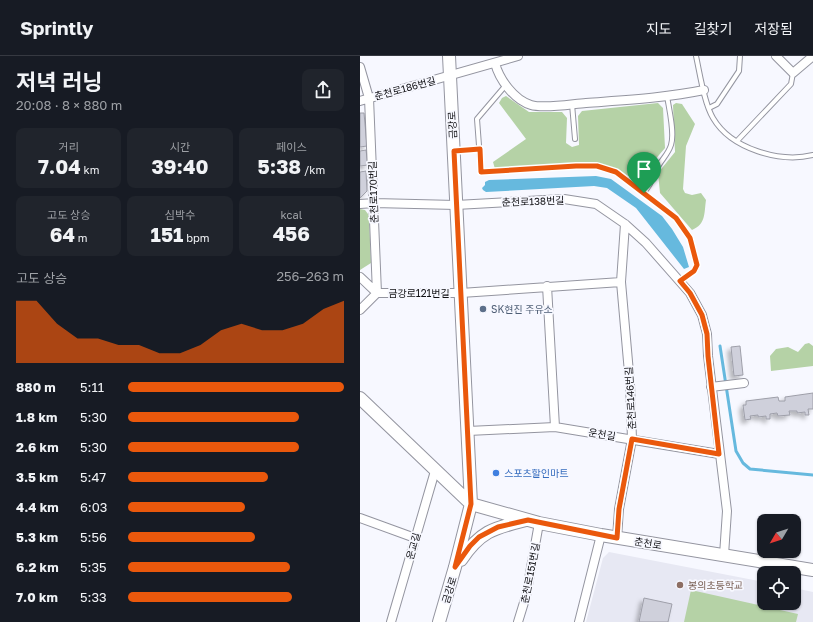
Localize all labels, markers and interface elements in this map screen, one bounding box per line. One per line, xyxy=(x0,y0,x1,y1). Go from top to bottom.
text: Sprintly xyxy=(20,16,94,39)
text: 지도 xyxy=(646,20,672,37)
text: 길찾기 xyxy=(694,20,732,37)
text: 저장됨 xyxy=(754,20,793,37)
text: 저녁 러닝 xyxy=(16,68,102,95)
button: share xyxy=(302,69,344,111)
street label: 춘천로186번길 xyxy=(373,74,437,102)
text: 20:08 · 8 × 880 m xyxy=(16,97,122,113)
street label: 금강로 xyxy=(445,111,459,139)
text: 거리 xyxy=(59,140,79,153)
text: 시간 xyxy=(170,140,190,153)
text: 페이스 xyxy=(276,140,307,153)
pin xyxy=(627,152,661,193)
text: 7.04 xyxy=(38,154,81,178)
text: 39:40 xyxy=(152,154,208,178)
text: 5:38 xyxy=(258,154,301,178)
icon: arrive xyxy=(633,158,655,180)
street label: 춘천로170번길 xyxy=(366,161,380,223)
text: km xyxy=(81,163,99,176)
text: /km xyxy=(301,163,325,176)
street label: 춘천로138번길 xyxy=(501,194,565,208)
text: 고도 상승 xyxy=(47,208,90,221)
text: 심박수 xyxy=(165,208,195,221)
text: kcal xyxy=(280,208,302,221)
text: 456 xyxy=(273,221,310,245)
text: 64 xyxy=(50,222,75,246)
text: 151 xyxy=(151,222,183,246)
text: m xyxy=(75,231,88,244)
text: bpm xyxy=(183,231,209,244)
text: 256–263 m xyxy=(276,268,344,284)
text: 고도 상승 xyxy=(16,270,67,286)
street label: 금강로121번길 xyxy=(388,287,450,299)
place label: SK현진 주유소 xyxy=(491,303,553,315)
marker: SK현진 주유소 xyxy=(478,304,488,314)
street label: 춘천로146번길 xyxy=(622,366,638,430)
text: 880 m xyxy=(16,379,56,395)
text: 5:11 xyxy=(80,379,104,395)
text: 1.8 km xyxy=(16,409,57,425)
text: 5:30 xyxy=(80,409,107,425)
street label: 운천길 xyxy=(587,426,617,442)
text: 2.6 km xyxy=(16,439,59,455)
text: 5:30 xyxy=(80,439,107,455)
place label: 스포츠할인마트 xyxy=(504,467,568,479)
marker: 스포츠할인마트 xyxy=(491,468,501,478)
text: 3.5 km xyxy=(16,469,58,485)
text: 5:47 xyxy=(80,469,106,485)
text: 4.4 km xyxy=(16,499,59,515)
text: 6:03 xyxy=(80,499,107,515)
north arrow xyxy=(757,514,801,558)
map controls xyxy=(757,514,801,610)
text: 5.3 km xyxy=(16,529,58,545)
text: 5:56 xyxy=(80,529,107,545)
street label: 운교길 xyxy=(403,531,423,561)
street label: 춘천로 xyxy=(633,535,663,551)
street label: 춘천로151번길 xyxy=(518,542,542,604)
text: 6.2 km xyxy=(16,559,59,575)
text: 5:35 xyxy=(80,559,107,575)
button: locate xyxy=(757,566,801,610)
street label: 금강로 xyxy=(439,575,459,605)
place label: 봉의초등학교 xyxy=(688,579,743,591)
marker: 봉의초등학교 xyxy=(675,580,685,590)
text: 7.0 km xyxy=(16,589,58,605)
text: 5:33 xyxy=(80,589,107,605)

